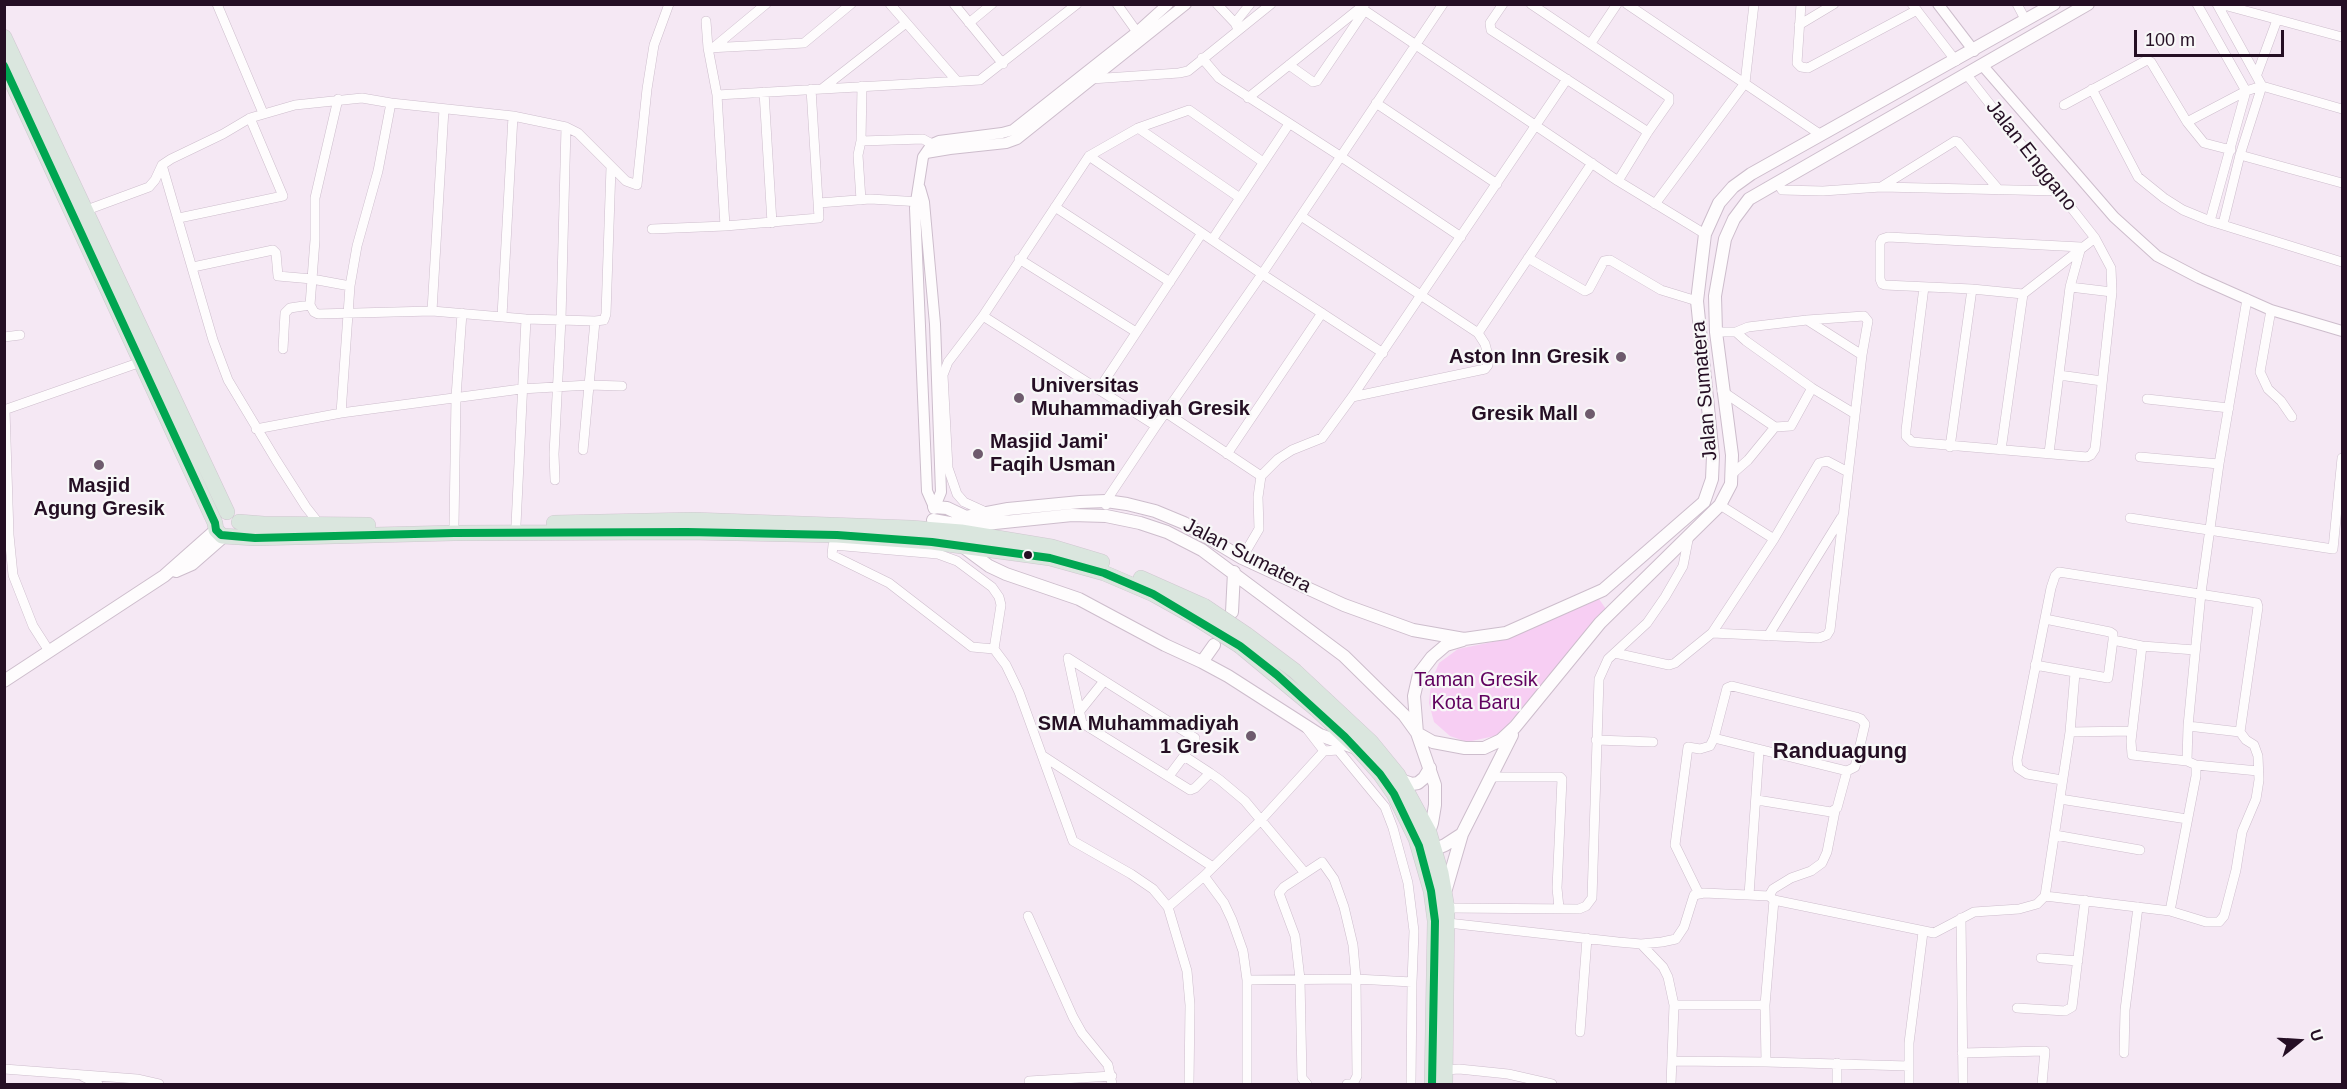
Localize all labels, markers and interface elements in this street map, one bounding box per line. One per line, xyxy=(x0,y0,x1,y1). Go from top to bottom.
scale bar xyxy=(2137,18,2287,56)
text: 100 m xyxy=(2145,30,2195,50)
street label: Jalan Enggano xyxy=(1980,96,2082,216)
street label: Jalan Sumatera xyxy=(1687,320,1723,462)
place label: Aston Inn Gresik xyxy=(1449,345,1609,369)
marker: Aston Inn Gresik xyxy=(1614,350,1628,364)
place label: Universitas Muhammadiyah Gresik xyxy=(1031,374,1250,421)
marker: Universitas Muhammadiyah Gresik xyxy=(1012,391,1026,405)
place label: Gresik Mall xyxy=(1471,402,1578,426)
marker: Gresik Mall xyxy=(1583,407,1597,421)
place label: Masjid Jami' Faqih Usman xyxy=(990,430,1116,477)
marker: Masjid Jami' Faqih Usman xyxy=(971,447,985,461)
marker: Masjid Agung Gresik xyxy=(92,458,106,472)
place label: Masjid Agung Gresik xyxy=(33,474,165,521)
street label: Jalan Sumatera xyxy=(1179,514,1315,598)
unlabelled marker xyxy=(1022,549,1034,561)
park label: Taman Gresik Kota Baru xyxy=(1414,668,1538,715)
place label: SMA Muhammadiyah 1 Gresik xyxy=(1038,712,1239,759)
marker: SMA Muhammadiyah 1 Gresik xyxy=(1244,729,1258,743)
district label: Randuagung xyxy=(1773,739,1907,765)
north arrow xyxy=(2269,1011,2329,1071)
text: U xyxy=(2307,1027,2326,1043)

